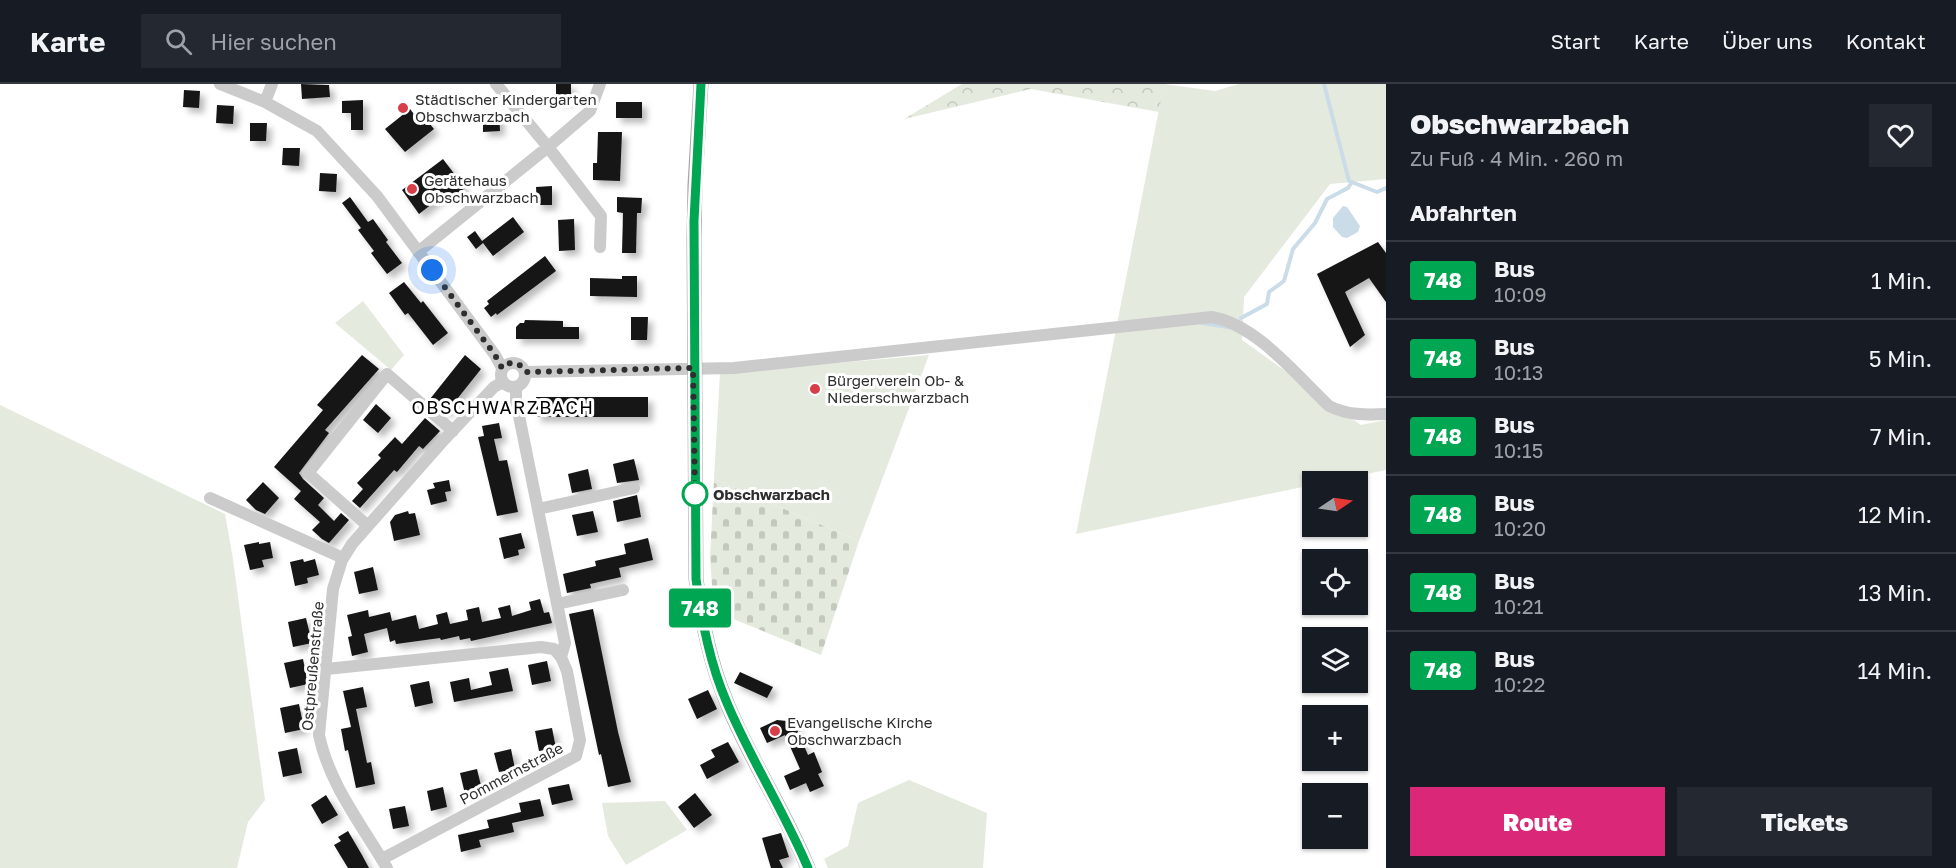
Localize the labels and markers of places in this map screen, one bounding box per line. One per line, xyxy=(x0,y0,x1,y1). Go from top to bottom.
place label: Städtischer Kindergarten Obschwarzbach xyxy=(415,90,597,125)
marker: Städtischer Kindergarten Obschwarzbach xyxy=(396,101,410,115)
place label: Gerätehaus Obschwarzbach xyxy=(424,171,539,206)
marker: Gerätehaus Obschwarzbach xyxy=(405,182,419,196)
place label: Bürgerverein Ob- & Niederschwarzbach xyxy=(827,371,969,406)
marker: Bürgerverein Ob- & Niederschwarzbach xyxy=(808,382,822,396)
marker: Obschwarzbach xyxy=(682,481,708,507)
place label: Obschwarzbach xyxy=(713,485,830,503)
place label: Evangelische Kirche Obschwarzbach xyxy=(787,713,933,748)
marker: Evangelische Kirche Obschwarzbach xyxy=(768,724,782,738)

